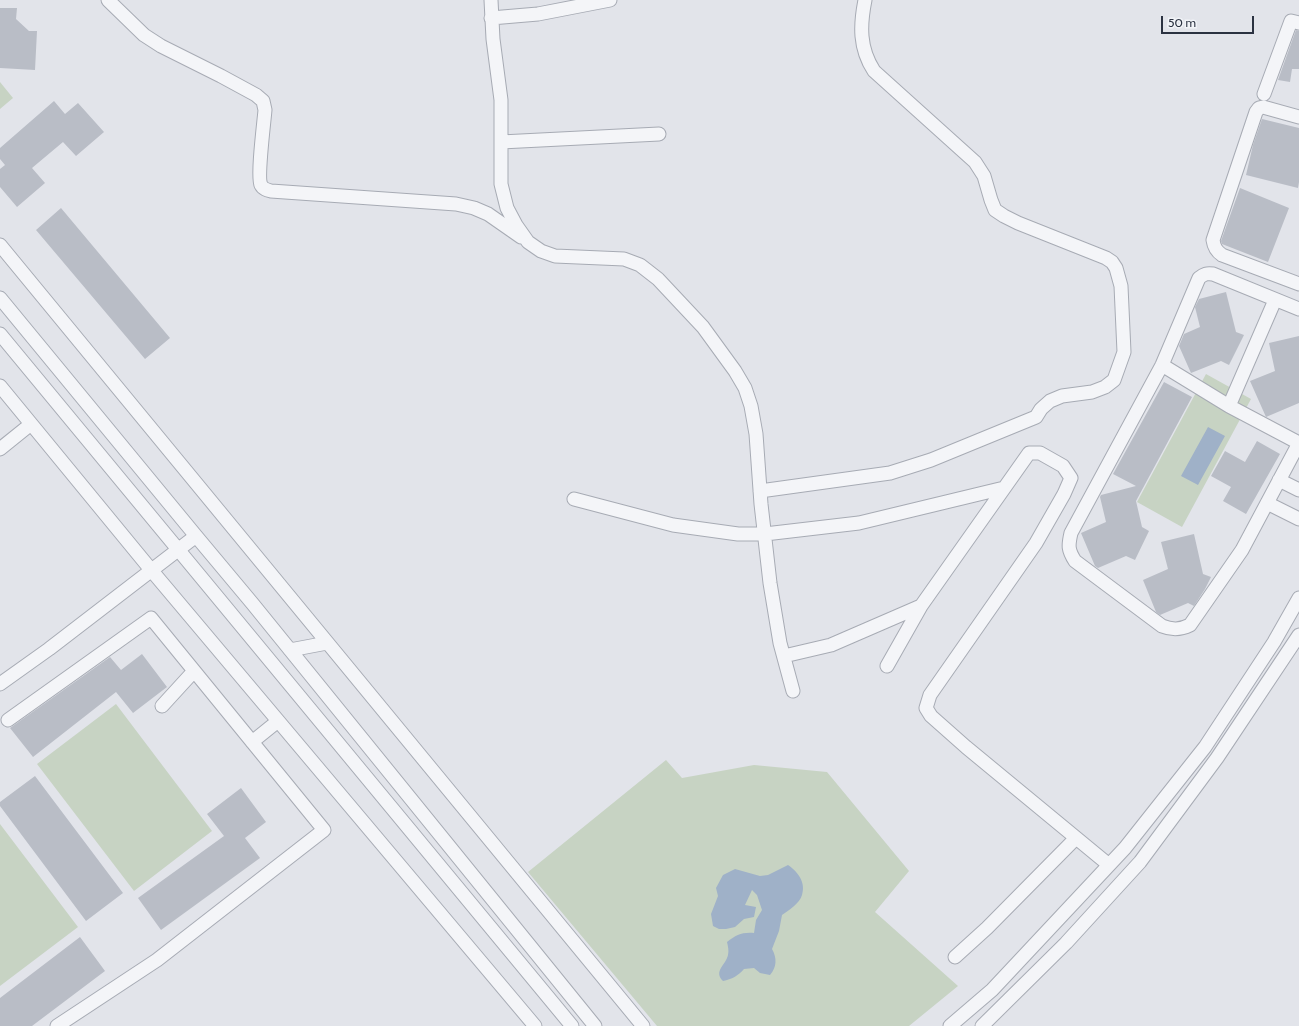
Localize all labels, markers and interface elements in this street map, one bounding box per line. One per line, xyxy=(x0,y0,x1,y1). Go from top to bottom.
scale bar xyxy=(1163,8,1256,34)
text: 50 m xyxy=(1168,15,1196,30)

